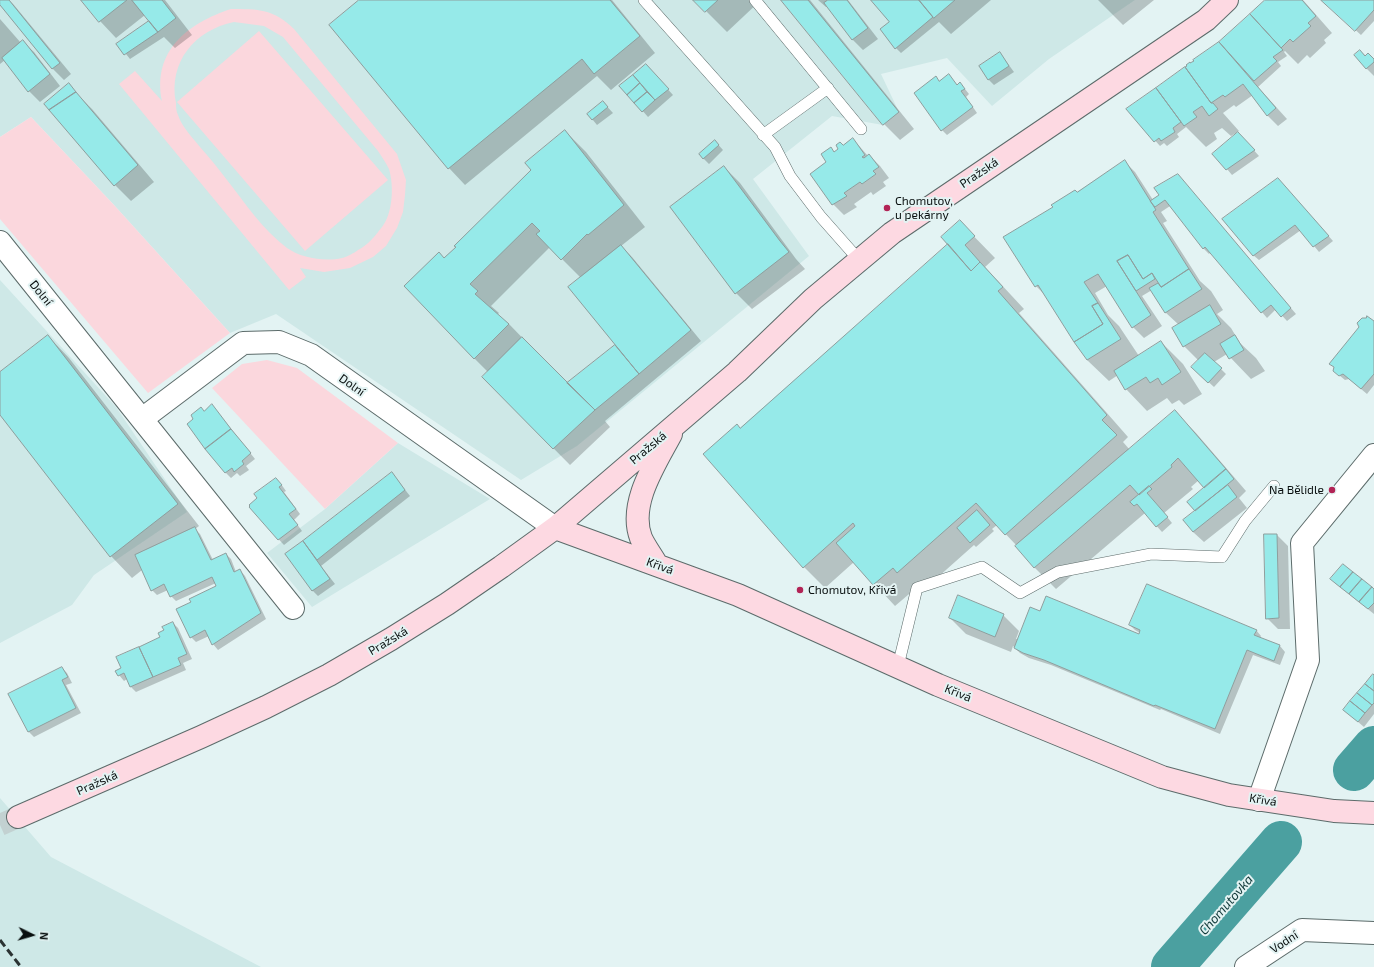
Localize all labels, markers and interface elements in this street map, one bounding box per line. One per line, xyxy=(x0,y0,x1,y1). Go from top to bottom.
street label: Pražská xyxy=(957,155,1001,191)
place label: Chomutov, u pekárny xyxy=(895,194,953,222)
marker: Chomutov, u pekárny xyxy=(882,203,892,213)
street label: Dolní xyxy=(26,277,56,309)
street label: Dolní xyxy=(336,371,368,399)
street label: Pražská xyxy=(627,429,669,467)
place label: Na Bělidle xyxy=(1269,483,1324,497)
marker: Na Bělidle xyxy=(1327,485,1337,495)
street label: Křivá xyxy=(644,554,676,578)
place label: Chomutov, Křivá xyxy=(808,583,896,597)
marker: Chomutov, Křivá xyxy=(795,585,805,595)
street label: Pražská xyxy=(366,624,410,658)
street label: Křivá xyxy=(942,681,974,705)
street label: Pražská xyxy=(74,768,120,798)
street label: Křivá xyxy=(1248,791,1278,809)
water label: Chomutovka xyxy=(1196,872,1256,938)
north arrow xyxy=(12,915,52,955)
street label: Vodní xyxy=(1267,928,1301,956)
text: N xyxy=(38,932,51,941)

